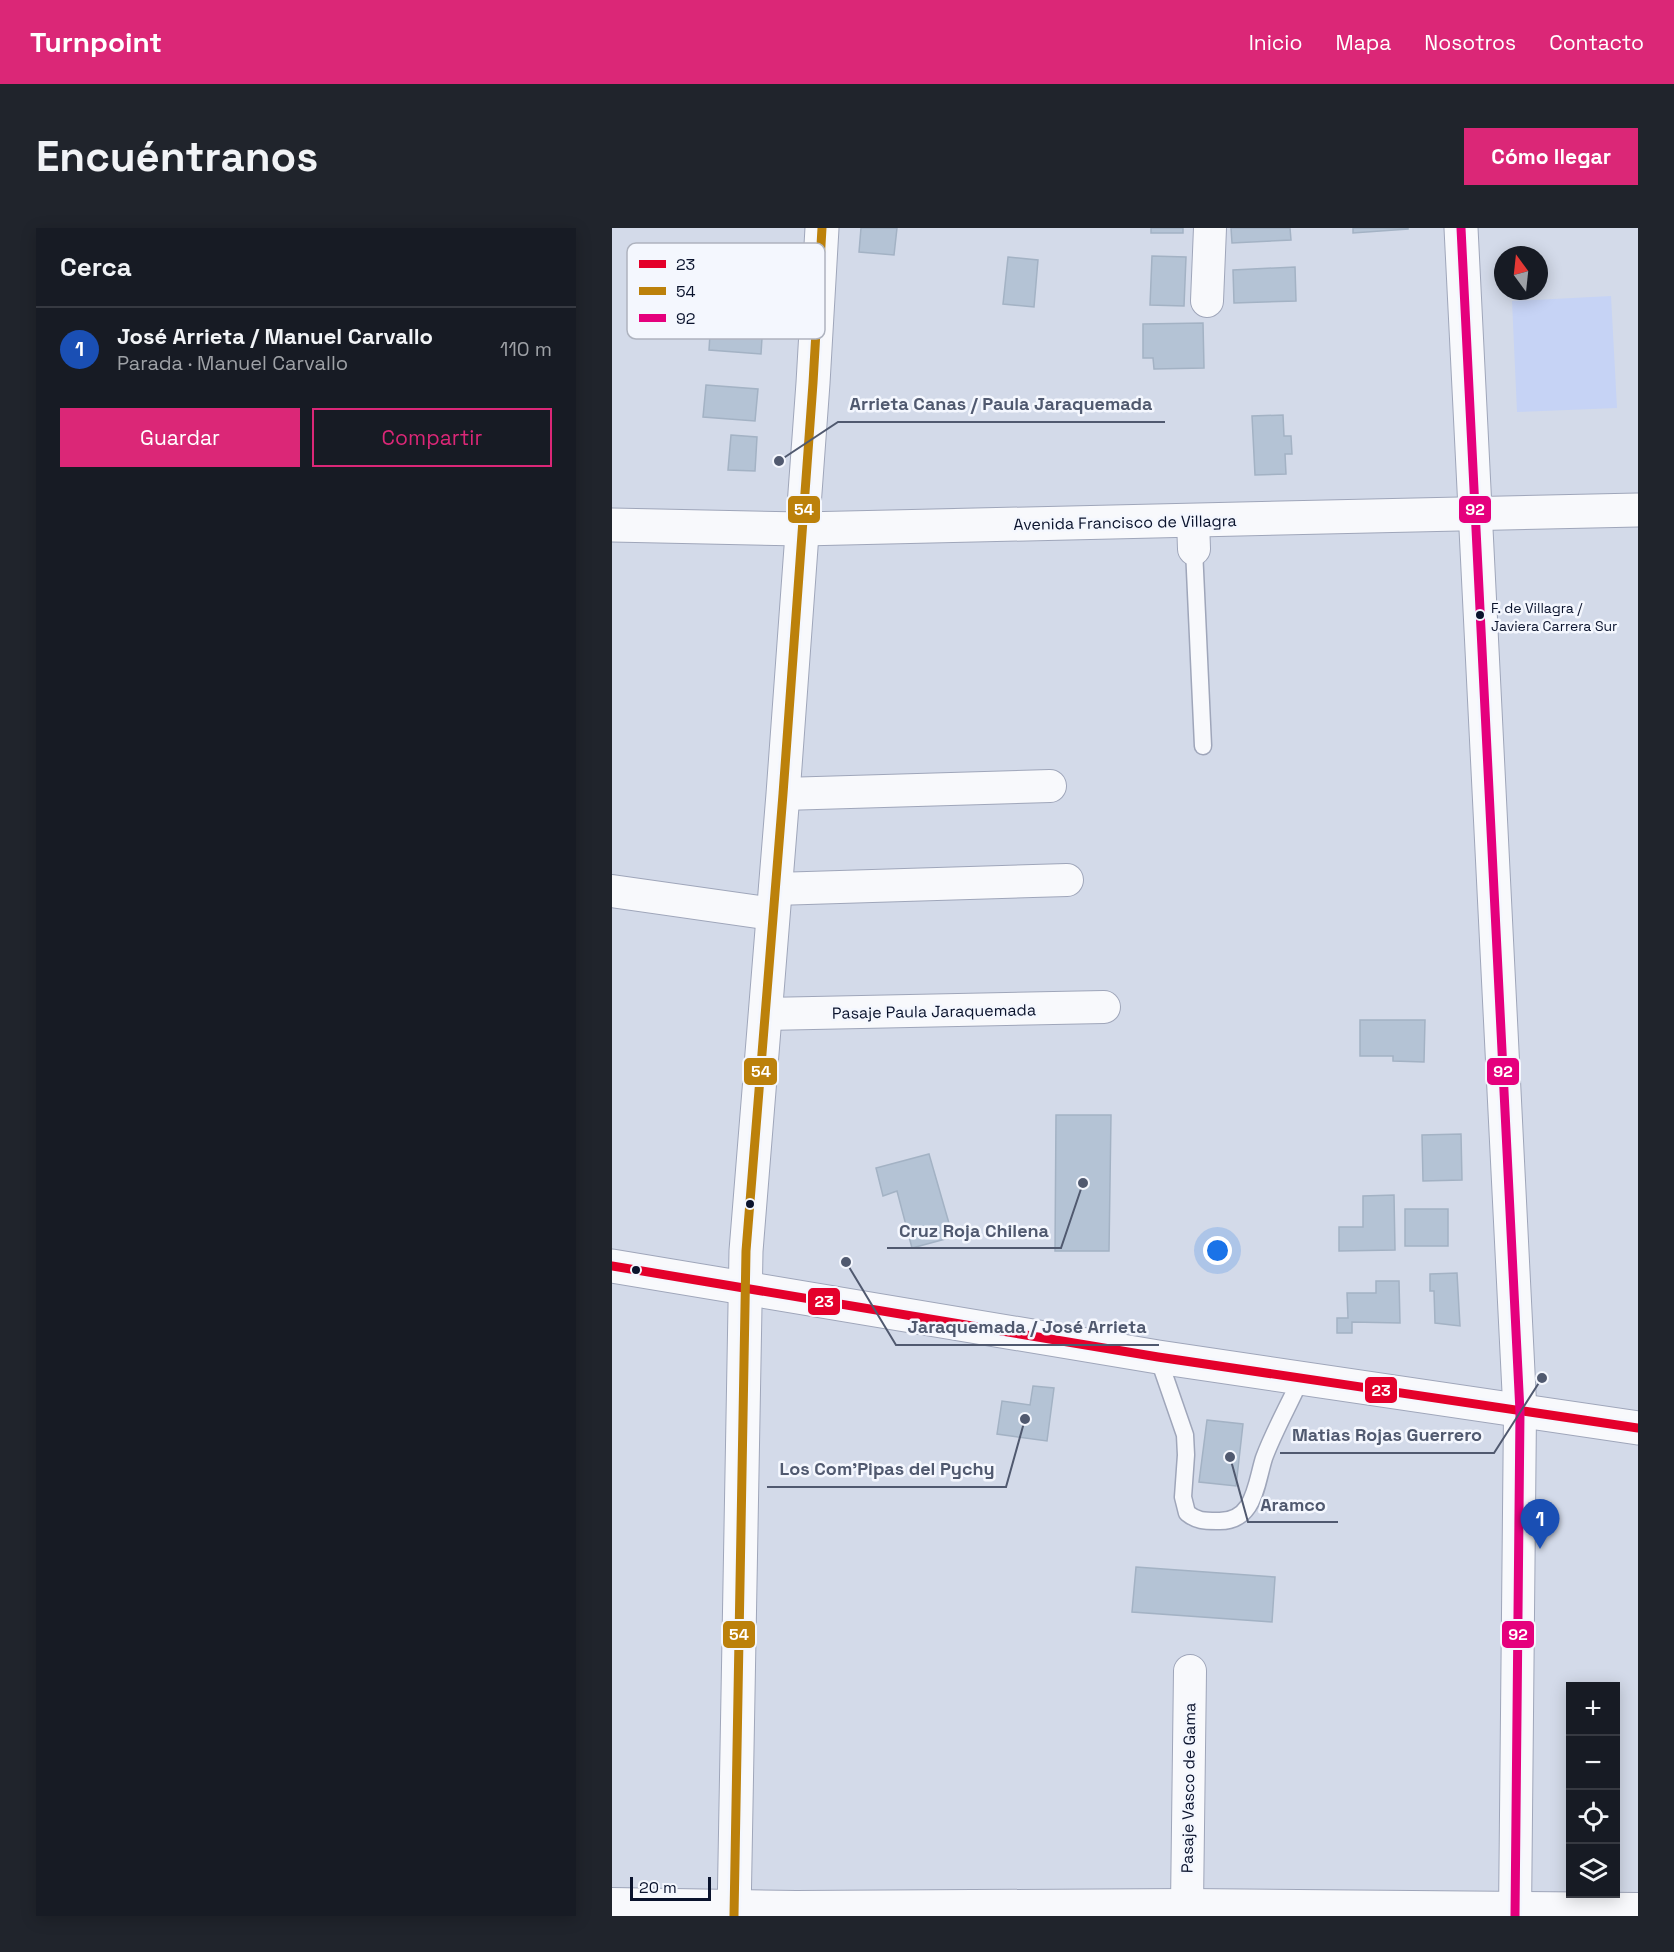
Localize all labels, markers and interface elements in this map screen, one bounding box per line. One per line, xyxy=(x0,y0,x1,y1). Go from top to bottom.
text: Turnpoint xyxy=(30,24,162,60)
text: Inicio xyxy=(1249,29,1303,56)
text: Mapa xyxy=(1336,29,1391,56)
text: Nosotros xyxy=(1424,29,1516,56)
text: Contacto xyxy=(1549,29,1644,56)
button: Cómo llegar xyxy=(1464,128,1638,185)
text: Encuéntranos xyxy=(36,130,318,183)
legend xyxy=(627,243,825,339)
north arrow xyxy=(1494,246,1548,300)
text: Cerca xyxy=(60,250,132,284)
text: 23 xyxy=(676,254,695,275)
text: 54 xyxy=(676,281,696,302)
text: 92 xyxy=(676,308,695,329)
text: José Arrieta / Manuel Carvallo xyxy=(117,322,433,350)
text: 1 xyxy=(75,336,84,362)
text: 110 m xyxy=(500,336,552,362)
text: Parada · Manuel Carvallo xyxy=(117,350,348,376)
callout: Arrieta Canas / Paula Jaraquemada xyxy=(838,386,1165,422)
text: Arrieta Canas / Paula Jaraquemada xyxy=(850,392,1153,415)
button: Guardar xyxy=(60,408,300,467)
button: Compartir xyxy=(312,408,552,467)
line badge: 54 xyxy=(787,495,821,524)
line badge: 92 xyxy=(1458,495,1492,524)
text: 54 xyxy=(794,499,814,520)
text: 92 xyxy=(1465,499,1485,520)
street label: Avenida Francisco de Villagra xyxy=(1013,510,1237,535)
place label: F. de Villagra / Javiera Carrera Sur xyxy=(1491,599,1617,635)
marker: F. de Villagra / Javiera Carrera Sur xyxy=(1474,609,1486,621)
street label: Pasaje Paula Jaraquemada xyxy=(832,999,1036,1024)
line badge: 54 xyxy=(743,1057,778,1086)
line badge: 92 xyxy=(1486,1057,1520,1086)
text: 54 xyxy=(751,1061,771,1082)
text: 92 xyxy=(1493,1061,1513,1082)
unlabelled marker xyxy=(744,1198,756,1210)
callout: Cruz Roja Chilena xyxy=(887,1212,1061,1248)
text: Cruz Roja Chilena xyxy=(899,1219,1050,1242)
your location xyxy=(1203,1236,1232,1265)
unlabelled marker xyxy=(630,1264,642,1276)
line badge: 23 xyxy=(807,1287,841,1316)
text: 23 xyxy=(814,1291,834,1312)
callout: Jaraquemada / José Arrieta xyxy=(896,1309,1159,1345)
text: Jaraquemada / José Arrieta xyxy=(907,1315,1147,1338)
line badge: 23 xyxy=(1364,1376,1398,1404)
text: 23 xyxy=(1371,1380,1391,1401)
callout: Matias Rojas Guerrero xyxy=(1280,1417,1494,1453)
text: Matias Rojas Guerrero xyxy=(1292,1423,1482,1446)
callout: Los Com'Pipas del Pychy xyxy=(767,1451,1006,1487)
text: Los Com'Pipas del Pychy xyxy=(780,1457,994,1480)
callout: Aramco xyxy=(1248,1486,1338,1522)
text: Aramco xyxy=(1260,1493,1326,1516)
pin: 1 xyxy=(1520,1500,1560,1549)
line badge: 54 xyxy=(722,1620,756,1649)
line badge: 92 xyxy=(1501,1620,1535,1649)
text: 54 xyxy=(729,1624,749,1645)
text: 92 xyxy=(1508,1624,1528,1645)
map controls xyxy=(1566,1682,1620,1898)
button: + xyxy=(1566,1682,1620,1736)
street label: Pasaje Vasco de Gama xyxy=(1177,1703,1200,1873)
button: − xyxy=(1566,1736,1620,1790)
button: locate xyxy=(1566,1790,1620,1844)
button: layers xyxy=(1566,1844,1620,1898)
scale bar xyxy=(630,1874,711,1902)
text: 20 m xyxy=(639,1877,677,1898)

